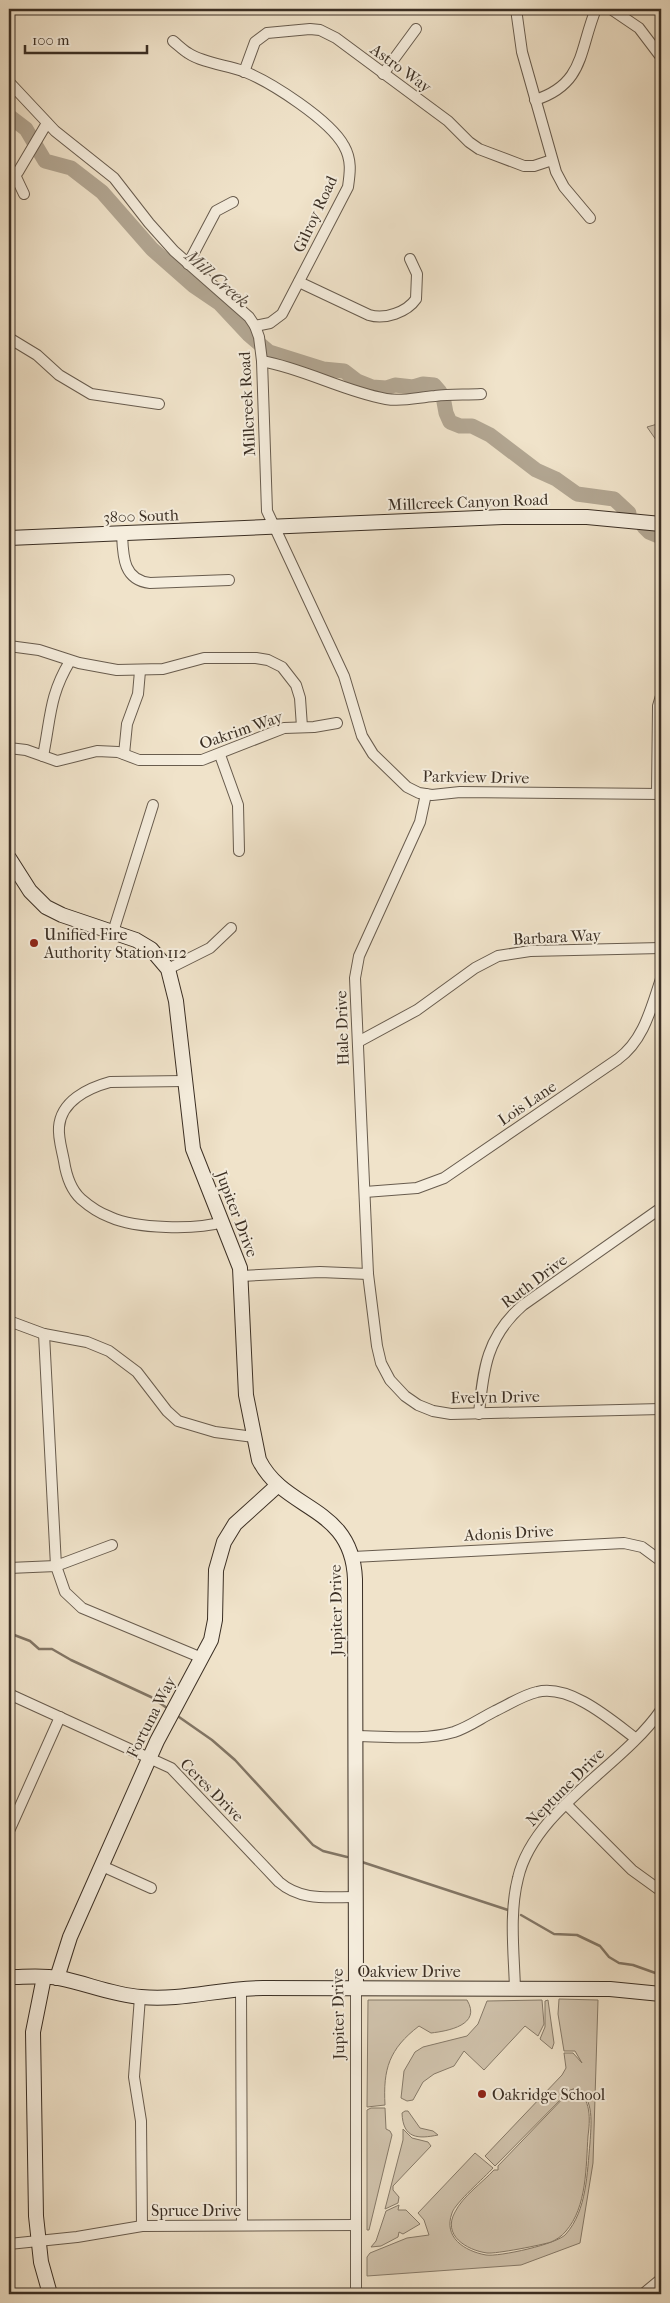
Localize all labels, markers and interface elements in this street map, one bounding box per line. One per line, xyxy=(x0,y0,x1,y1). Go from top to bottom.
scale bar xyxy=(25,22,148,54)
text: 100 m xyxy=(32,31,70,49)
street label: Astro Way xyxy=(366,39,435,97)
street label: Gilroy Road xyxy=(289,172,341,255)
water label: Mill Creek xyxy=(179,244,253,312)
street label: Millcreek Road xyxy=(235,351,259,457)
street label: Millcreek Canyon Road xyxy=(387,490,549,514)
street label: 3800 South xyxy=(103,505,179,527)
street label: Oakrim Way xyxy=(197,707,286,753)
street label: Parkview Drive xyxy=(423,767,530,787)
place label: Unified Fire Authority Station 112 xyxy=(43,925,187,962)
street label: Barbara Way xyxy=(512,925,602,949)
marker: Unified Fire Authority Station 112 xyxy=(28,937,40,949)
street label: Hale Drive xyxy=(331,990,353,1066)
street label: Lois Lane xyxy=(494,1077,560,1129)
street label: Jupiter Drive xyxy=(211,1166,262,1260)
street label: Ruth Drive xyxy=(497,1250,571,1312)
street label: Evelyn Drive xyxy=(450,1387,540,1407)
street label: Adonis Drive xyxy=(463,1521,554,1545)
street label: Jupiter Drive xyxy=(326,1564,346,1658)
street label: Fortuna Way xyxy=(122,1673,180,1761)
street label: Neptune Drive xyxy=(522,1744,608,1830)
street label: Ceres Drive xyxy=(176,1754,248,1826)
street label: Oakview Drive xyxy=(357,1962,461,1981)
street label: Jupiter Drive xyxy=(328,1968,348,2062)
place label: Oakridge School xyxy=(492,2085,606,2104)
marker: Oakridge School xyxy=(476,2088,488,2100)
street label: Spruce Drive xyxy=(151,2201,241,2220)

